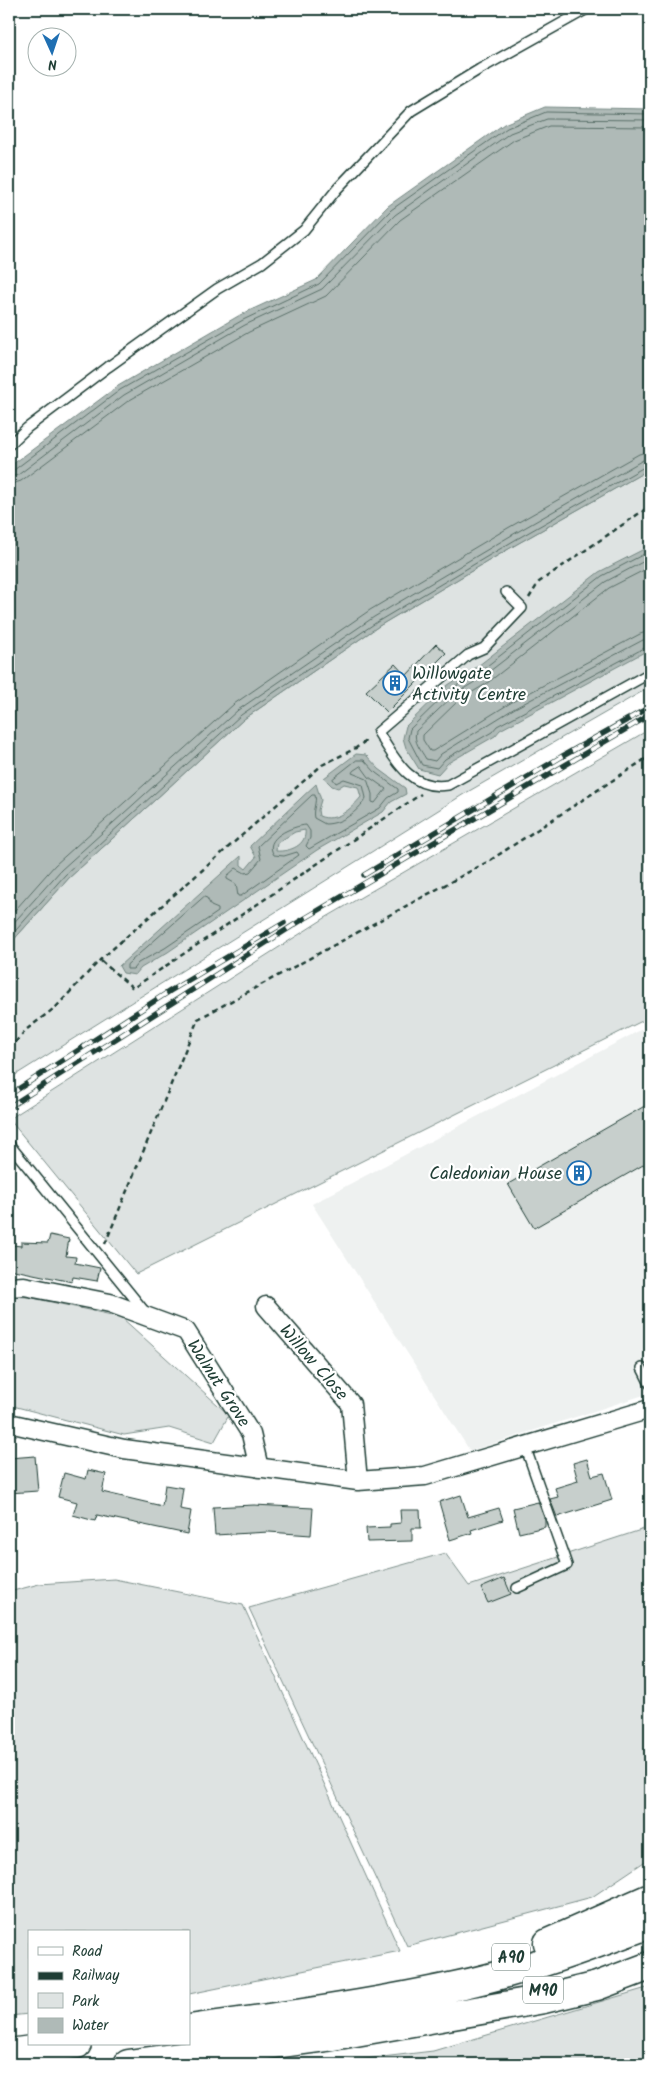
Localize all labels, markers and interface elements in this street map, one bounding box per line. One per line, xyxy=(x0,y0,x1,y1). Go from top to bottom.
north arrow xyxy=(28,28,78,78)
text: N xyxy=(47,53,58,75)
place label: Willowgate Activity Centre xyxy=(412,660,526,710)
building icon: Willowgate Activity Centre xyxy=(382,670,408,696)
place label: Caledonian House xyxy=(429,1160,562,1189)
building icon: Caledonian House xyxy=(566,1160,592,1186)
street label: Willow Close xyxy=(271,1318,355,1408)
street label: Walnut Grove xyxy=(178,1334,257,1434)
legend xyxy=(28,1930,190,2046)
text: Road xyxy=(72,1940,103,1964)
road number: A90 xyxy=(492,1944,530,1970)
text: Railway xyxy=(72,1964,120,1988)
road number: M90 xyxy=(523,1976,563,2004)
text: Park xyxy=(72,1990,100,2014)
text: Water xyxy=(72,2014,109,2038)

